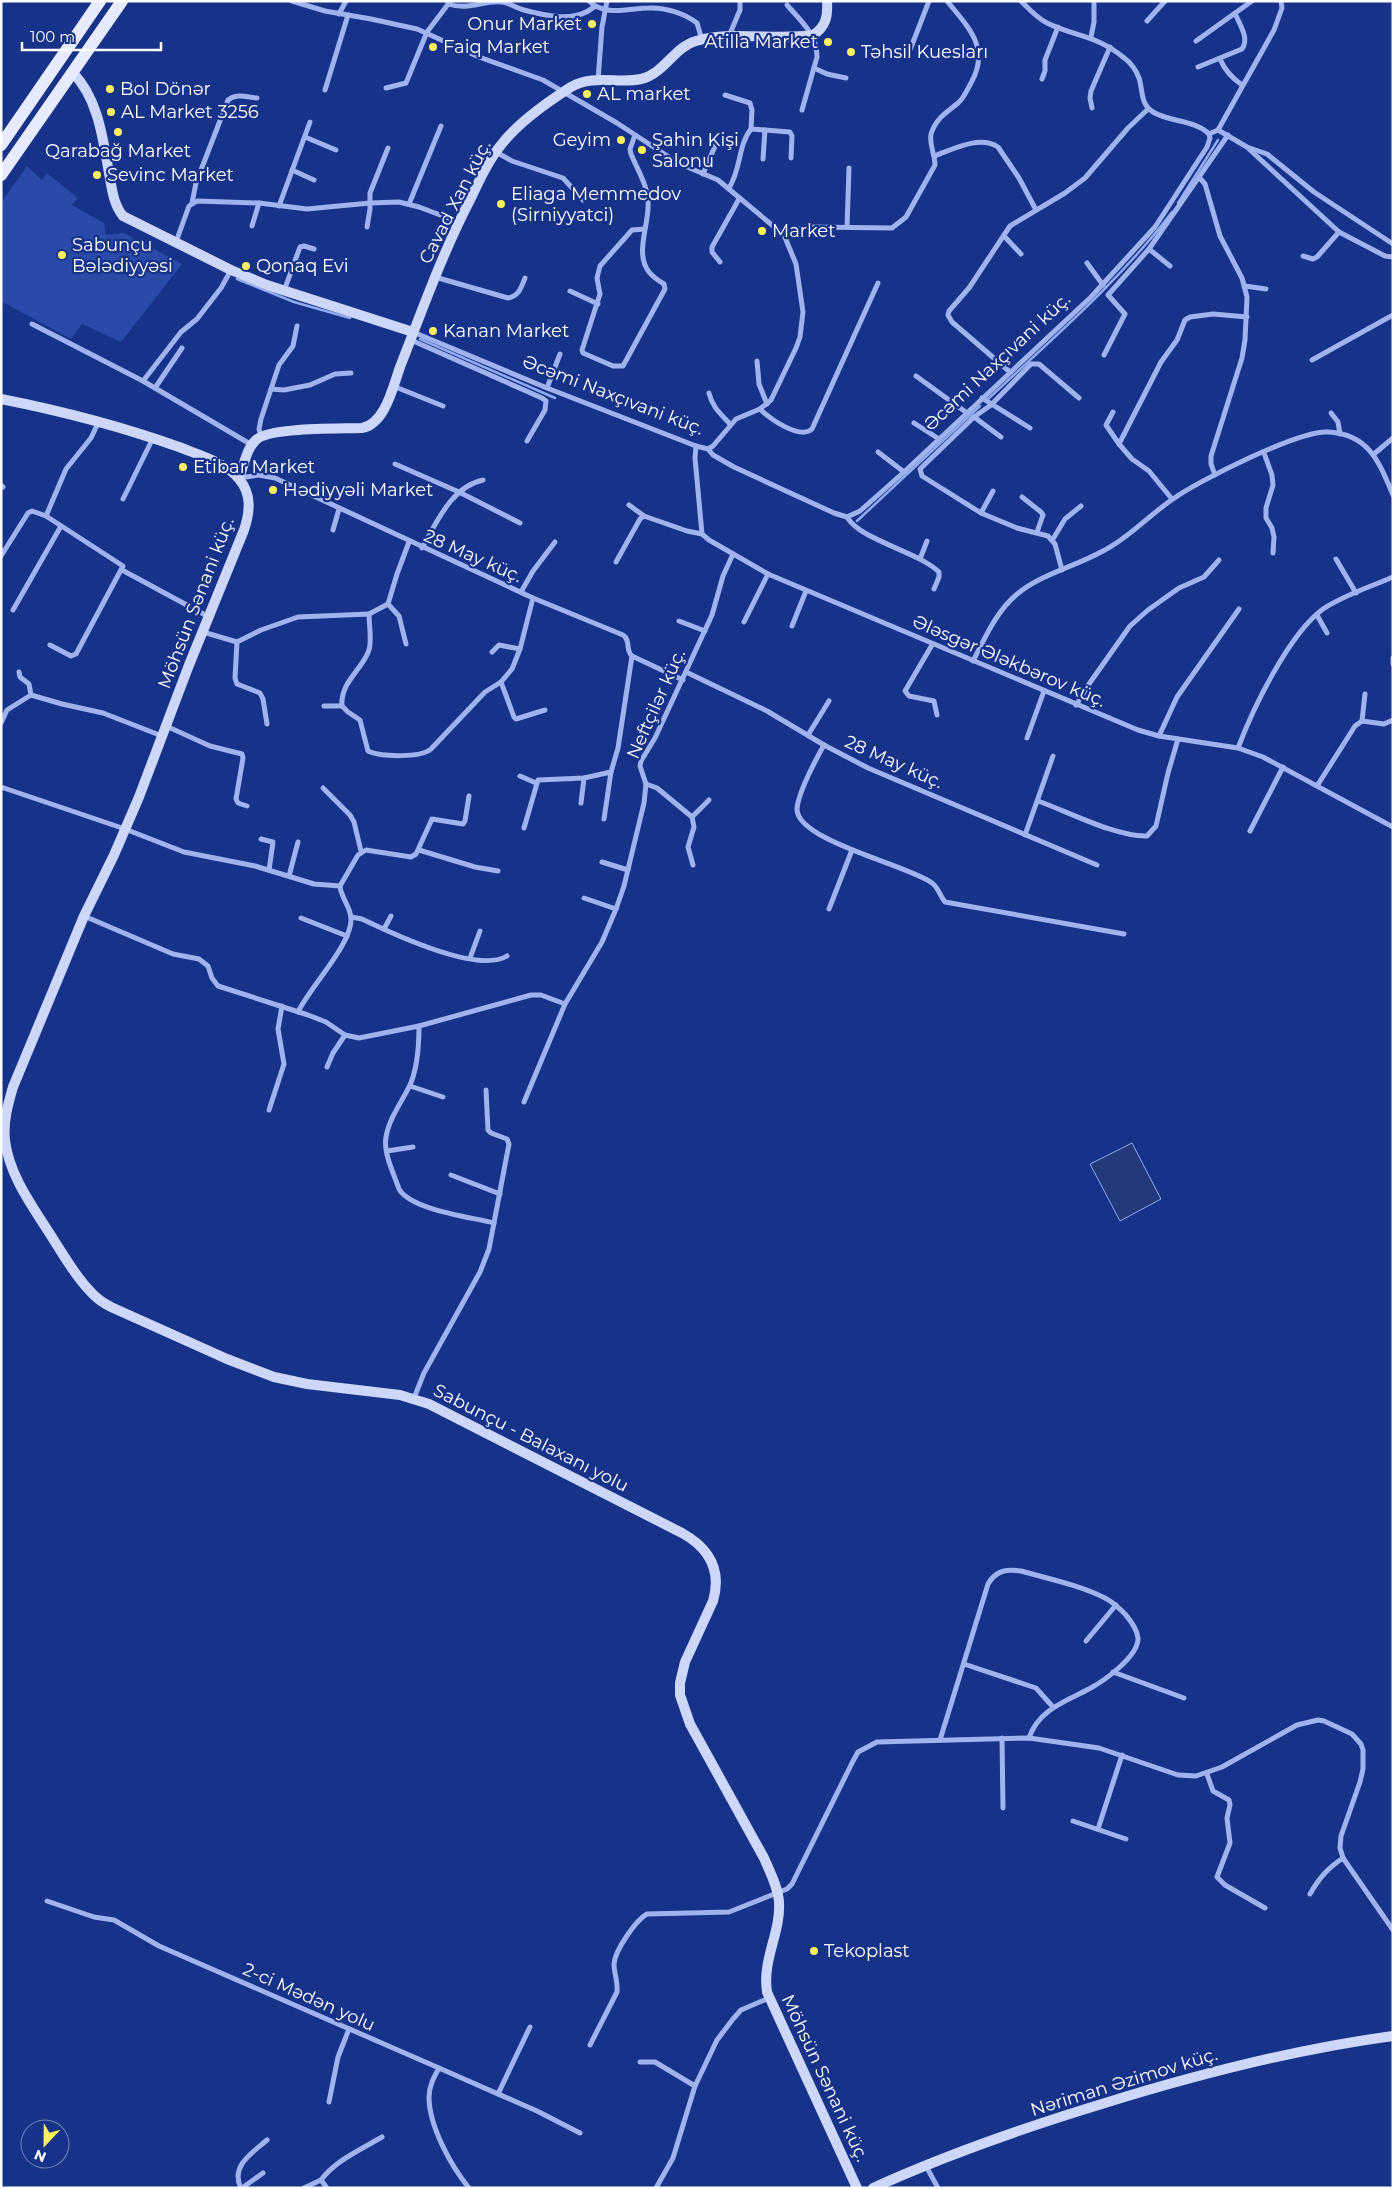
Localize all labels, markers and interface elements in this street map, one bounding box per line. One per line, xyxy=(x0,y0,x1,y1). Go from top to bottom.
place label: Onur Market xyxy=(467,13,582,35)
marker: Onur Market xyxy=(586,18,598,30)
scale bar xyxy=(22,20,161,52)
text: 100 m xyxy=(30,27,75,46)
place label: Atilla Market xyxy=(705,31,818,53)
place label: Faiq Market xyxy=(443,36,550,58)
marker: Atilla Market xyxy=(822,36,834,48)
marker: Faiq Market xyxy=(427,41,439,53)
place label: Təhsil Kuesları xyxy=(861,41,988,63)
marker: Təhsil Kuesları xyxy=(845,46,857,58)
place label: Bol Dönər xyxy=(120,78,211,100)
marker: Bol Dönər xyxy=(104,83,116,95)
place label: AL market xyxy=(597,83,691,105)
marker: AL market xyxy=(581,88,593,100)
place label: AL Market 3256 xyxy=(121,101,259,123)
marker: AL Market 3256 xyxy=(105,106,117,118)
marker: Qarabağ Market xyxy=(112,126,124,138)
place label: Geyim xyxy=(553,129,611,151)
place label: Şahin Kişi Salonu xyxy=(652,129,739,172)
marker: Geyim xyxy=(615,134,627,146)
street label: Cavad Xan küç. xyxy=(414,136,496,268)
place label: Qarabağ Market xyxy=(45,140,191,162)
marker: Şahin Kişi Salonu xyxy=(636,144,648,156)
place label: Sevinc Market xyxy=(107,164,234,186)
marker: Sevinc Market xyxy=(91,169,103,181)
place label: Eliaga Memmedov (Sirniyyatci) xyxy=(511,183,681,226)
marker: Eliaga Memmedov (Sirniyyatci) xyxy=(495,198,507,210)
place label: Market xyxy=(772,220,835,242)
marker: Market xyxy=(756,225,768,237)
place label: Sabunçu Bələdiyyəsi xyxy=(72,234,173,277)
marker: Sabunçu Bələdiyyəsi xyxy=(56,249,68,261)
place label: Qonaq Evi xyxy=(256,255,349,277)
marker: Qonaq Evi xyxy=(240,260,252,272)
street label: Əcəmi Naxçıvani küç. xyxy=(919,288,1075,436)
place label: Kanan Market xyxy=(443,320,569,342)
marker: Kanan Market xyxy=(427,325,439,337)
street label: Əcəmi Naxçıvani küç. xyxy=(519,350,707,440)
place label: Etibar Market xyxy=(193,456,315,478)
marker: Etibar Market xyxy=(177,461,189,473)
place label: Hədiyyəli Market xyxy=(283,479,433,501)
marker: Hədiyyəli Market xyxy=(267,484,279,496)
street label: Möhsün Sənani küç. xyxy=(153,514,239,692)
street label: 28 May küç. xyxy=(420,525,526,587)
street label: Ələsgər Ələkbərov küç. xyxy=(909,610,1109,712)
street label: Neftçilər küç. xyxy=(622,646,690,762)
street label: 28 May küç. xyxy=(841,731,947,793)
street label: Sabunçu - Balaxanı yolu xyxy=(430,1379,632,1497)
place label: Tekoplast xyxy=(824,1940,910,1962)
marker: Tekoplast xyxy=(808,1945,820,1957)
street label: 2-ci Mədən yolu xyxy=(239,1958,379,2036)
street label: Möhsün Sənani küç. xyxy=(777,1991,873,2165)
street label: Nəriman Əzimov küç. xyxy=(1028,2043,1220,2121)
north arrow xyxy=(20,2119,70,2169)
text: N xyxy=(32,2146,49,2167)

